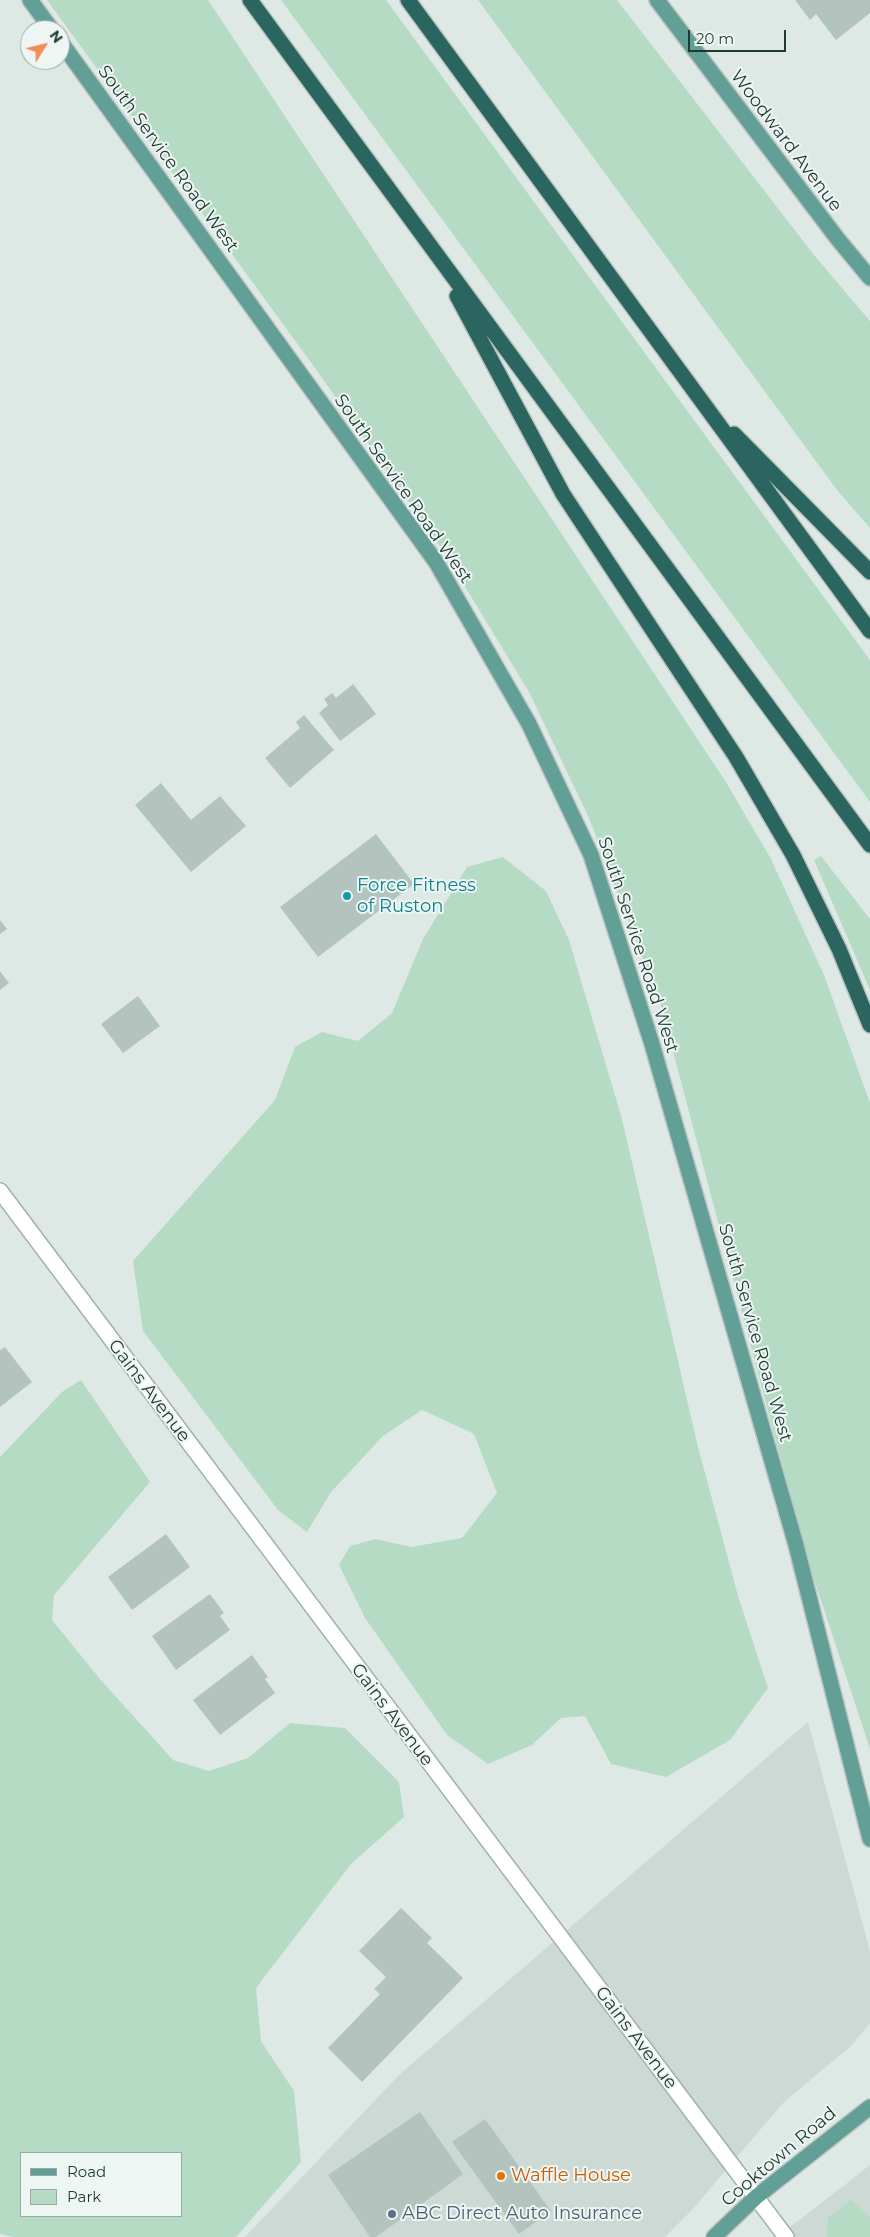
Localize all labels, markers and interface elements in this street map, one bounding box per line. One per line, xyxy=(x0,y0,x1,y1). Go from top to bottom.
north arrow xyxy=(20,20,70,70)
scale bar xyxy=(690,20,788,52)
text: N xyxy=(46,27,67,47)
text: 20 m xyxy=(696,29,734,48)
street label: South Service Road West xyxy=(93,61,243,257)
street label: Woodward Avenue xyxy=(726,66,846,216)
street label: South Service Road West xyxy=(329,390,477,588)
street label: South Service Road West xyxy=(593,834,683,1056)
place label: Force Fitness of Ruston xyxy=(357,875,476,918)
marker: Force Fitness of Ruston xyxy=(341,890,353,902)
street label: South Service Road West xyxy=(713,1221,797,1445)
street label: Gains Avenue xyxy=(103,1335,195,1447)
street label: Gains Avenue xyxy=(346,1659,438,1771)
street label: Gains Avenue xyxy=(590,1982,682,2094)
street label: Cooktown Road xyxy=(717,2103,841,2211)
legend xyxy=(20,2152,182,2217)
text: Road xyxy=(67,2162,106,2181)
place label: Waffle House xyxy=(511,2165,631,2187)
marker: Waffle House xyxy=(495,2170,507,2182)
text: Park xyxy=(67,2187,101,2206)
place label: ABC Direct Auto Insurance xyxy=(402,2203,642,2225)
marker: ABC Direct Auto Insurance xyxy=(386,2208,398,2220)

